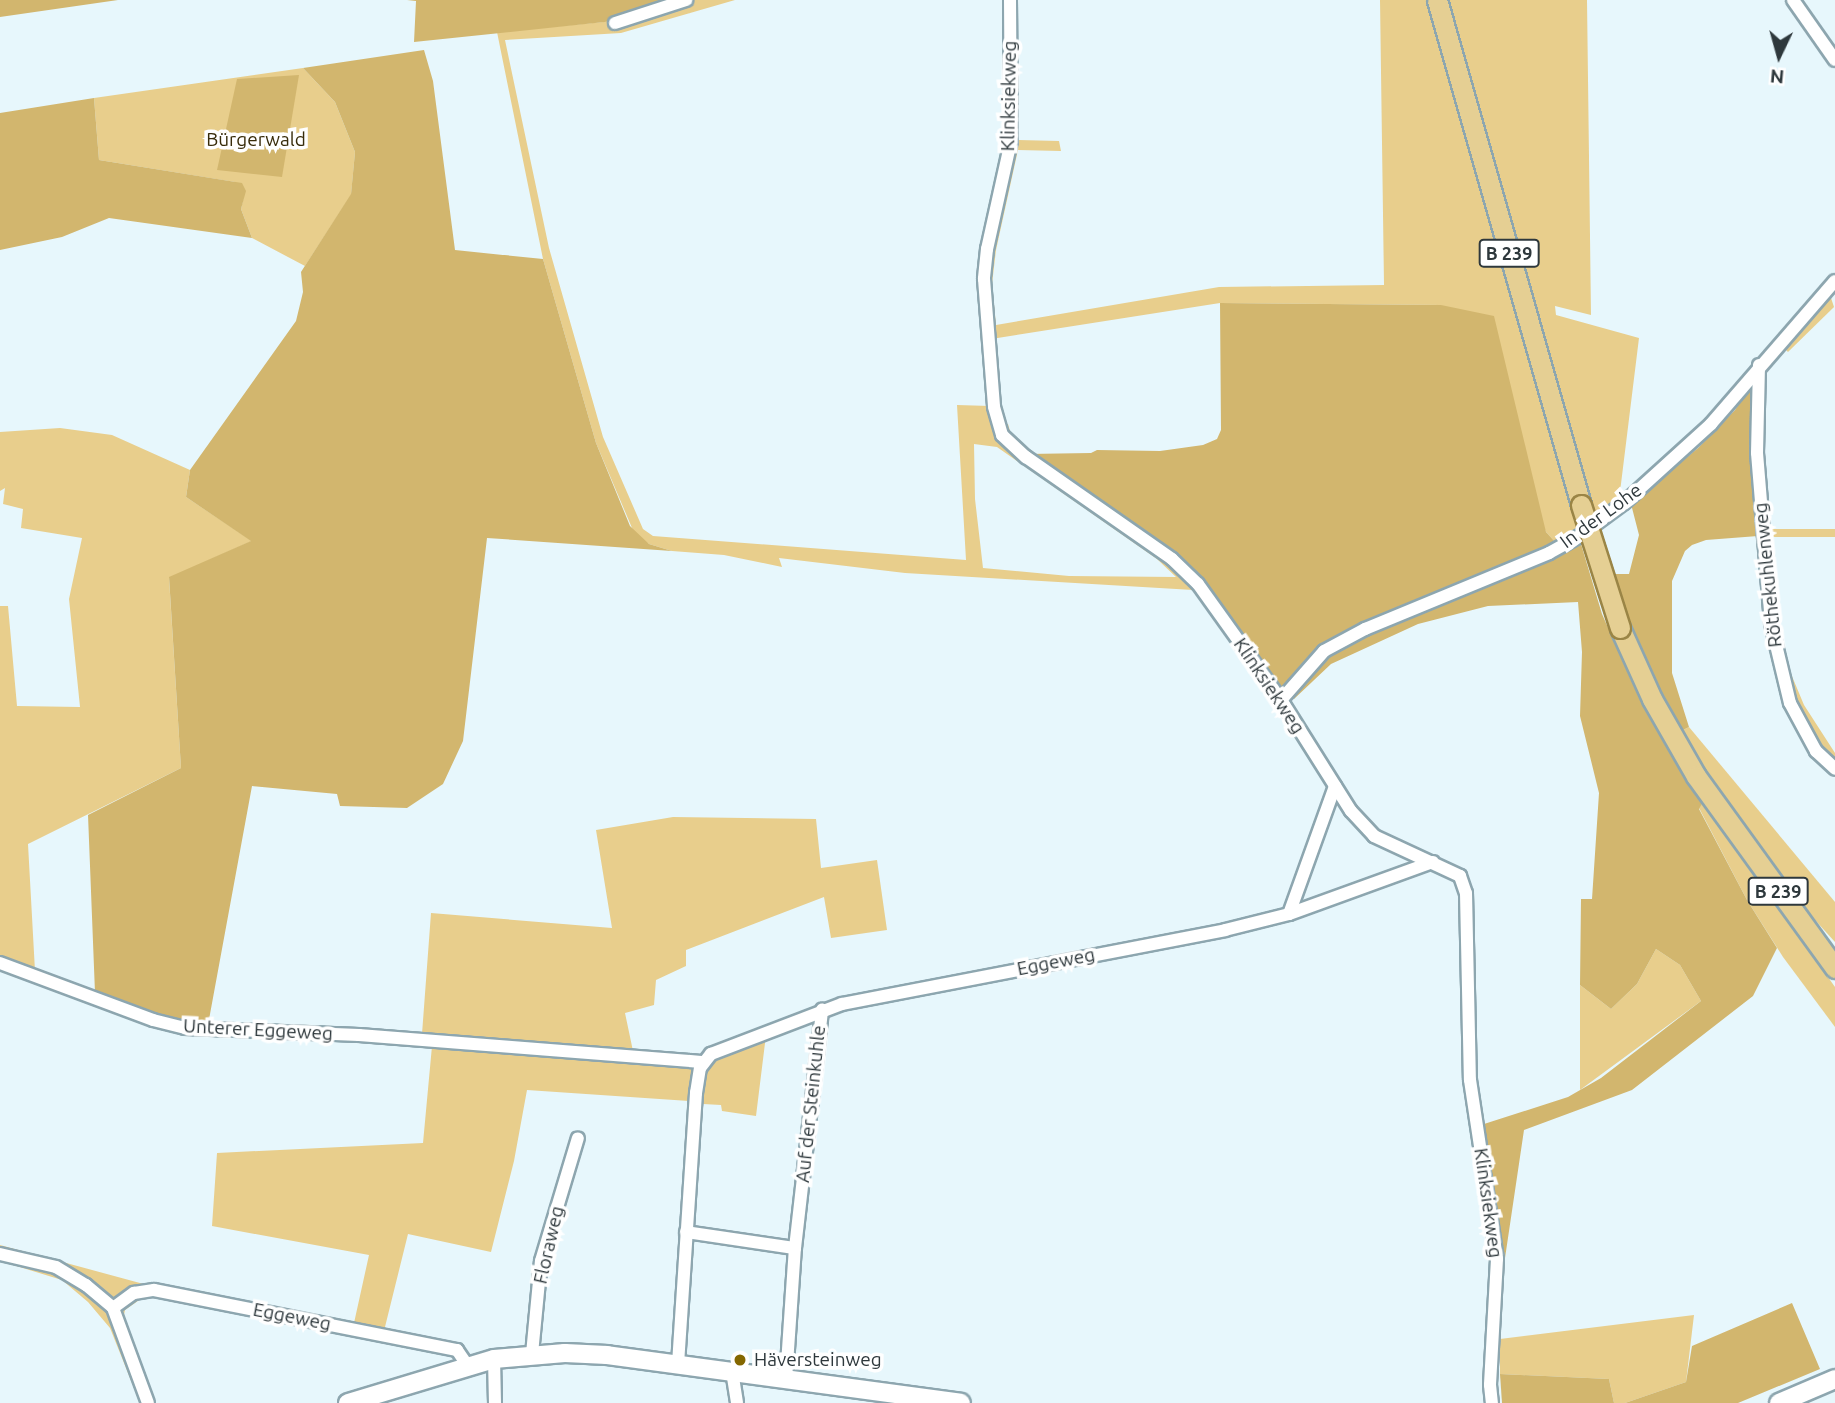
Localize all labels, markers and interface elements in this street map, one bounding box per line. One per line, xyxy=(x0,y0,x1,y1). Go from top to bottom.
north arrow xyxy=(1744,21,1814,91)
street label: Klinksiekweg xyxy=(997,40,1021,152)
text: N xyxy=(1769,65,1785,88)
park label: Bürgerwald xyxy=(206,129,306,151)
road number: B 239 xyxy=(1478,239,1540,268)
street label: In der Lohe xyxy=(1556,479,1646,553)
street label: Röthekuhlenweg xyxy=(1749,501,1787,649)
street label: Klinksiekweg xyxy=(1229,634,1309,738)
road number: B 239 xyxy=(1746,876,1810,906)
street label: Eggeweg xyxy=(1015,943,1097,981)
street label: Unterer Eggeweg xyxy=(183,1015,333,1045)
street label: Auf der Steinkuhle xyxy=(791,1024,831,1184)
street label: Klinksiekweg xyxy=(1469,1147,1507,1259)
street label: Floraweg xyxy=(529,1204,569,1286)
street label: Eggeweg xyxy=(251,1298,333,1336)
place label: Häversteinweg xyxy=(754,1349,882,1371)
marker: Häversteinweg xyxy=(732,1352,748,1368)

